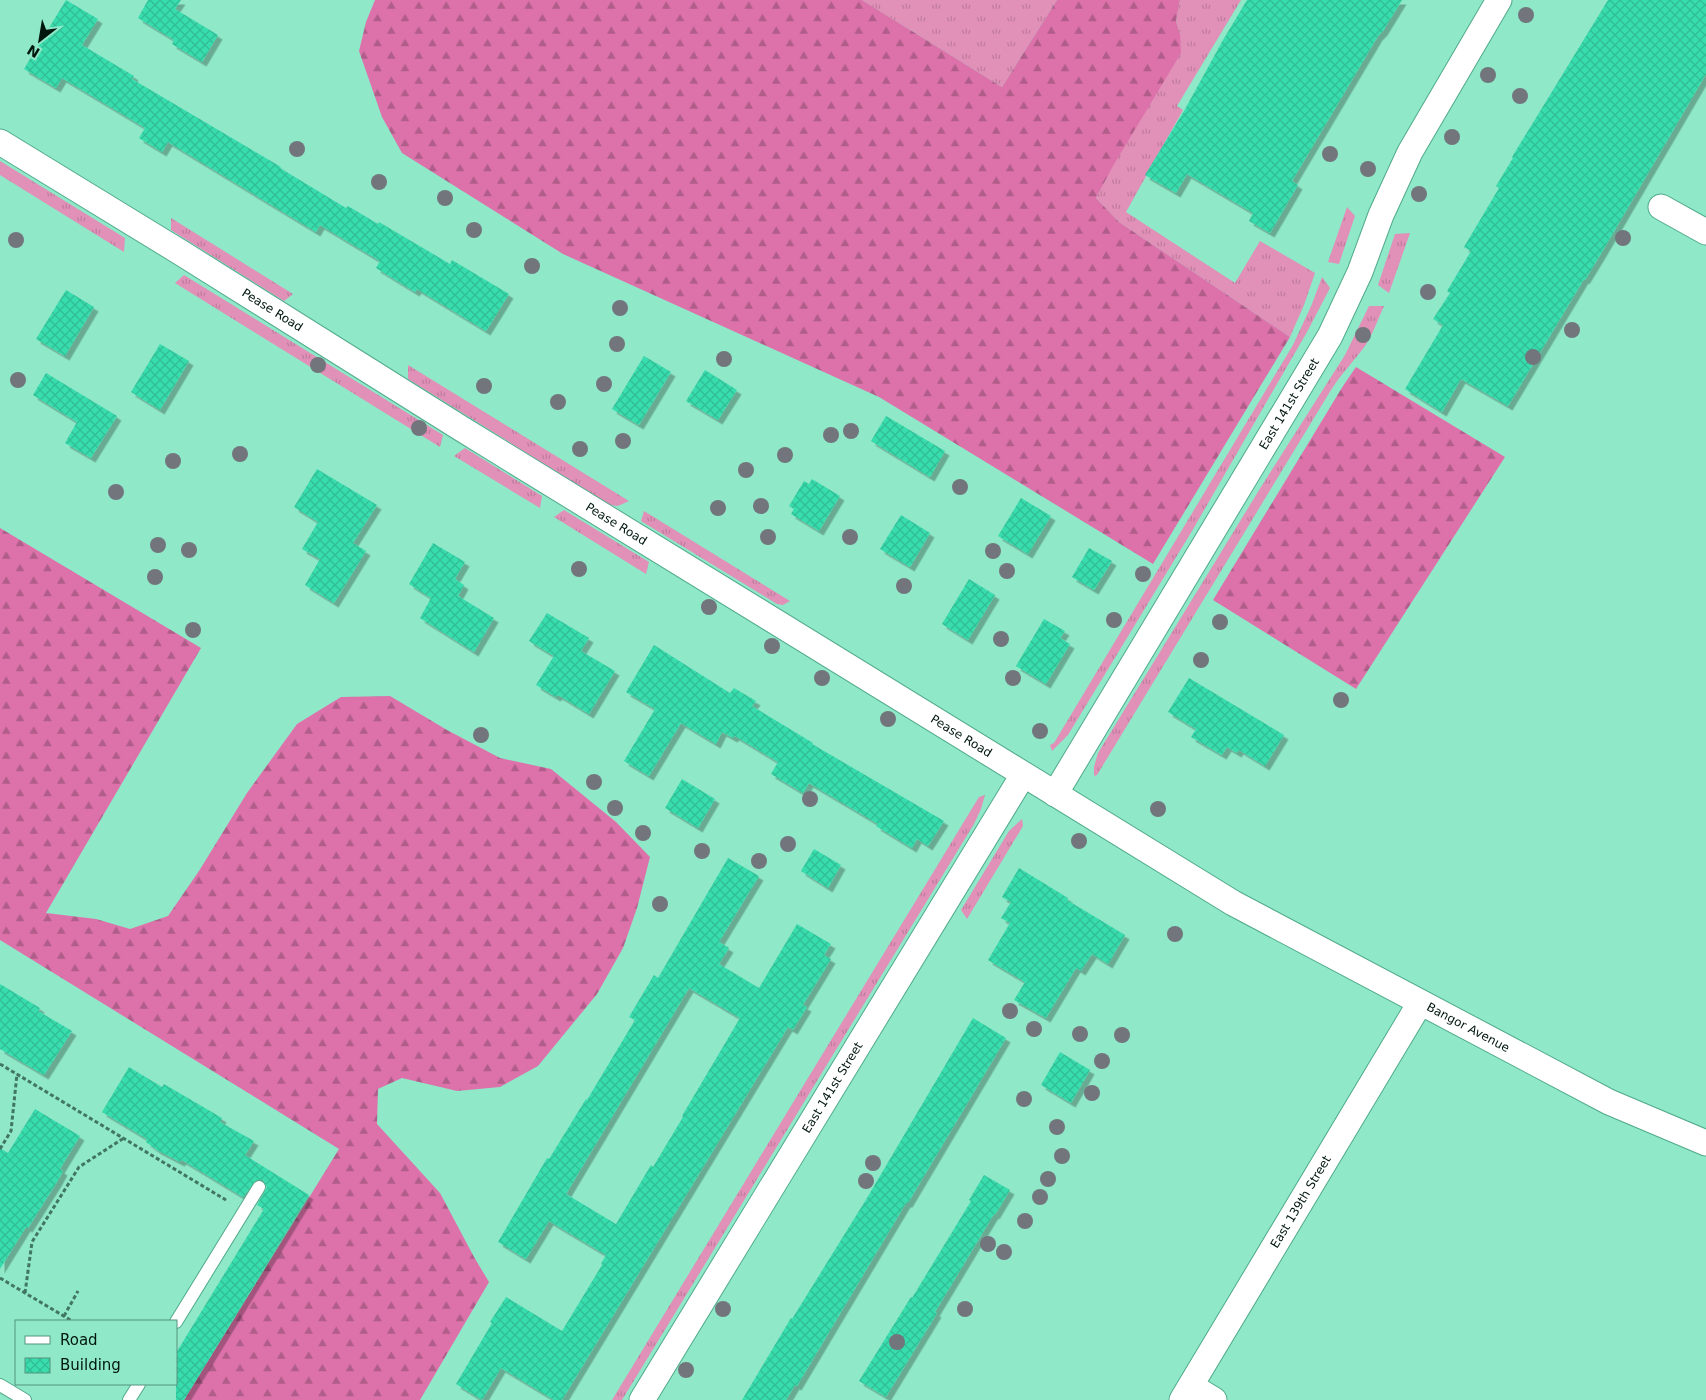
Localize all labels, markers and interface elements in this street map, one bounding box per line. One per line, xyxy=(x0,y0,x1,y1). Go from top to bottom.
north arrow xyxy=(15,15,65,65)
text: N xyxy=(24,41,42,61)
street label: Pease Road xyxy=(239,286,305,334)
street label: East 141st Street xyxy=(1256,355,1322,452)
street label: Pease Road xyxy=(583,500,649,548)
street label: Pease Road xyxy=(928,712,994,760)
street label: Bangor Avenue xyxy=(1424,1000,1512,1055)
street label: East 141st Street xyxy=(799,1039,866,1136)
street label: East 139th Street xyxy=(1268,1153,1334,1251)
legend xyxy=(15,1320,178,1385)
text: Road xyxy=(60,1331,98,1349)
text: Building xyxy=(60,1356,121,1374)

